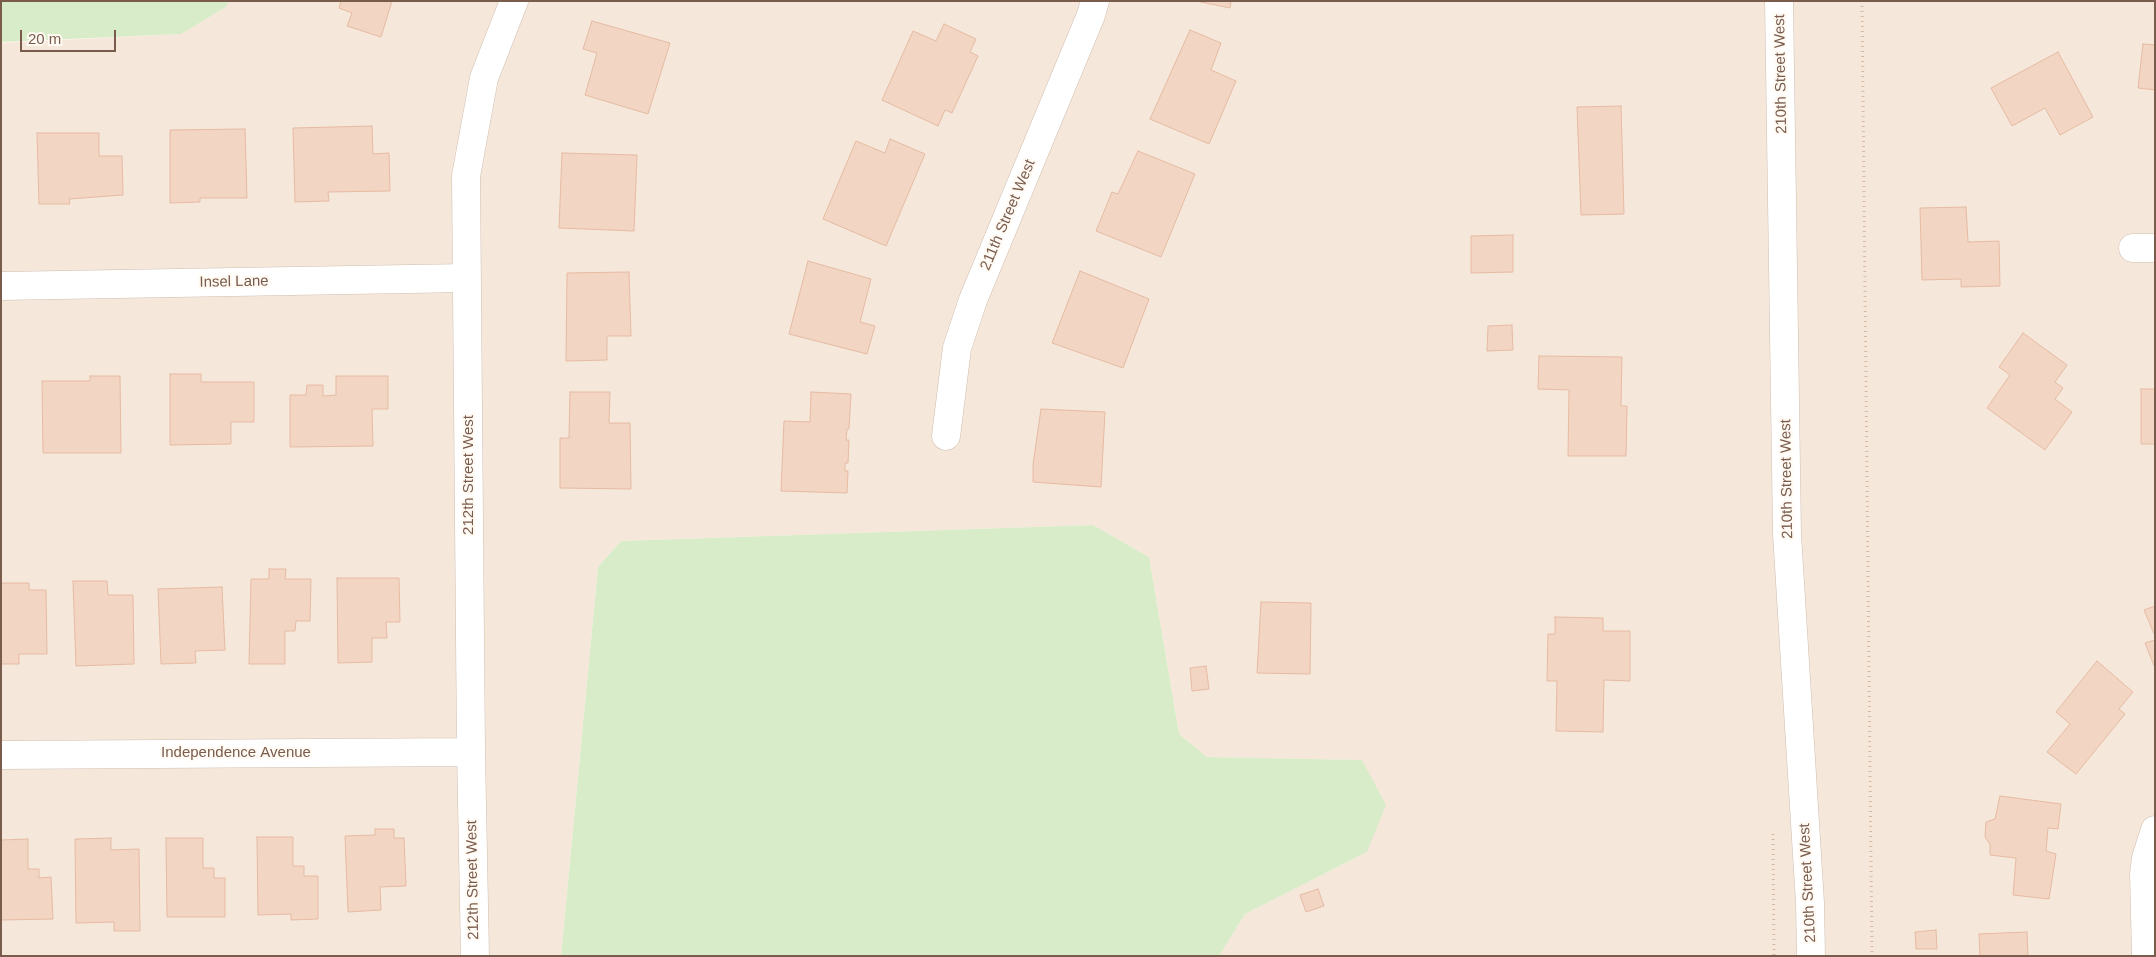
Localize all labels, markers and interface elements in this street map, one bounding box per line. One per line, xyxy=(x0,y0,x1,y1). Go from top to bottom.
street label: 210th Street West xyxy=(1771,14,1791,134)
scale bar xyxy=(22,20,119,52)
text: 20 m xyxy=(28,30,61,47)
street label: 211th Street West xyxy=(977,157,1039,273)
street label: Insel Lane xyxy=(199,272,269,292)
street label: 212th Street West xyxy=(460,415,478,535)
street label: 210th Street West xyxy=(1777,419,1797,539)
street label: Independence Avenue xyxy=(161,744,311,762)
street label: 212th Street West xyxy=(463,820,483,940)
street label: 210th Street West xyxy=(1796,823,1820,943)

